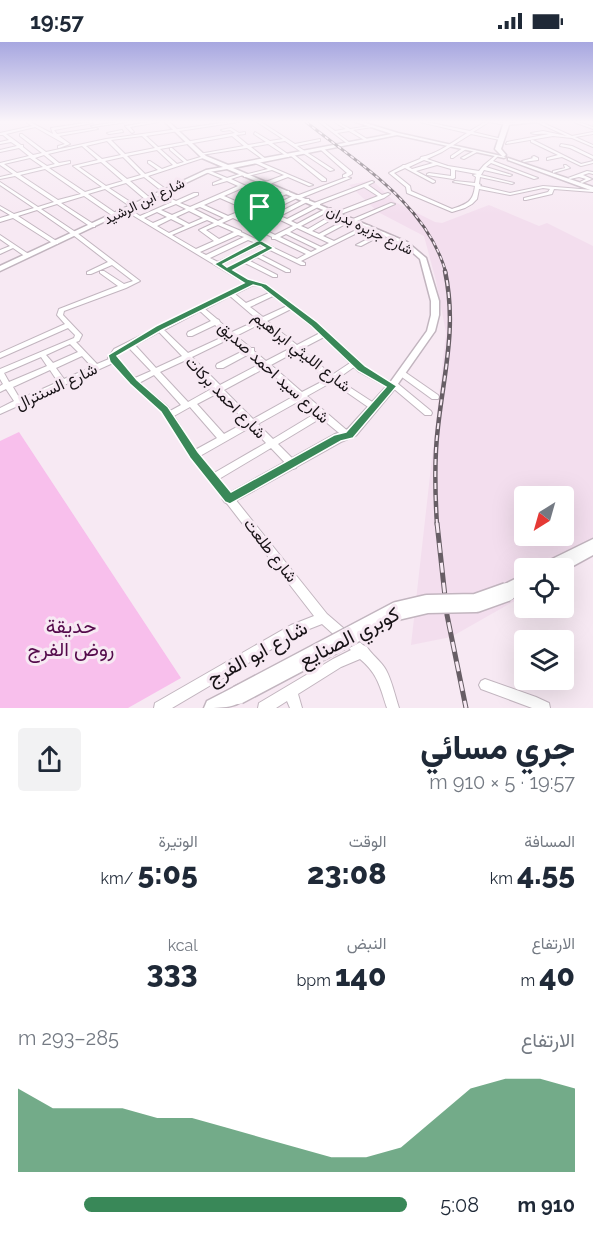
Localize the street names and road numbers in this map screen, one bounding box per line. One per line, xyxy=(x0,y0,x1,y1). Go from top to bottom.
street label: شارع ابن الرشيد xyxy=(101,175,188,230)
street label: شارع جزيره بدران xyxy=(323,202,416,260)
street label: شارع الليثي ابراهيم xyxy=(246,307,355,399)
street label: شارع سيد احمد صديق xyxy=(213,318,333,429)
street label: شارع احمد بركات xyxy=(180,352,270,444)
street label: شارع السنترال xyxy=(12,359,101,416)
street label: شارع طلعت xyxy=(238,515,301,587)
street label: كوبري الصنايع xyxy=(295,601,406,677)
street label: شارع ابو الفرج xyxy=(202,616,312,692)

